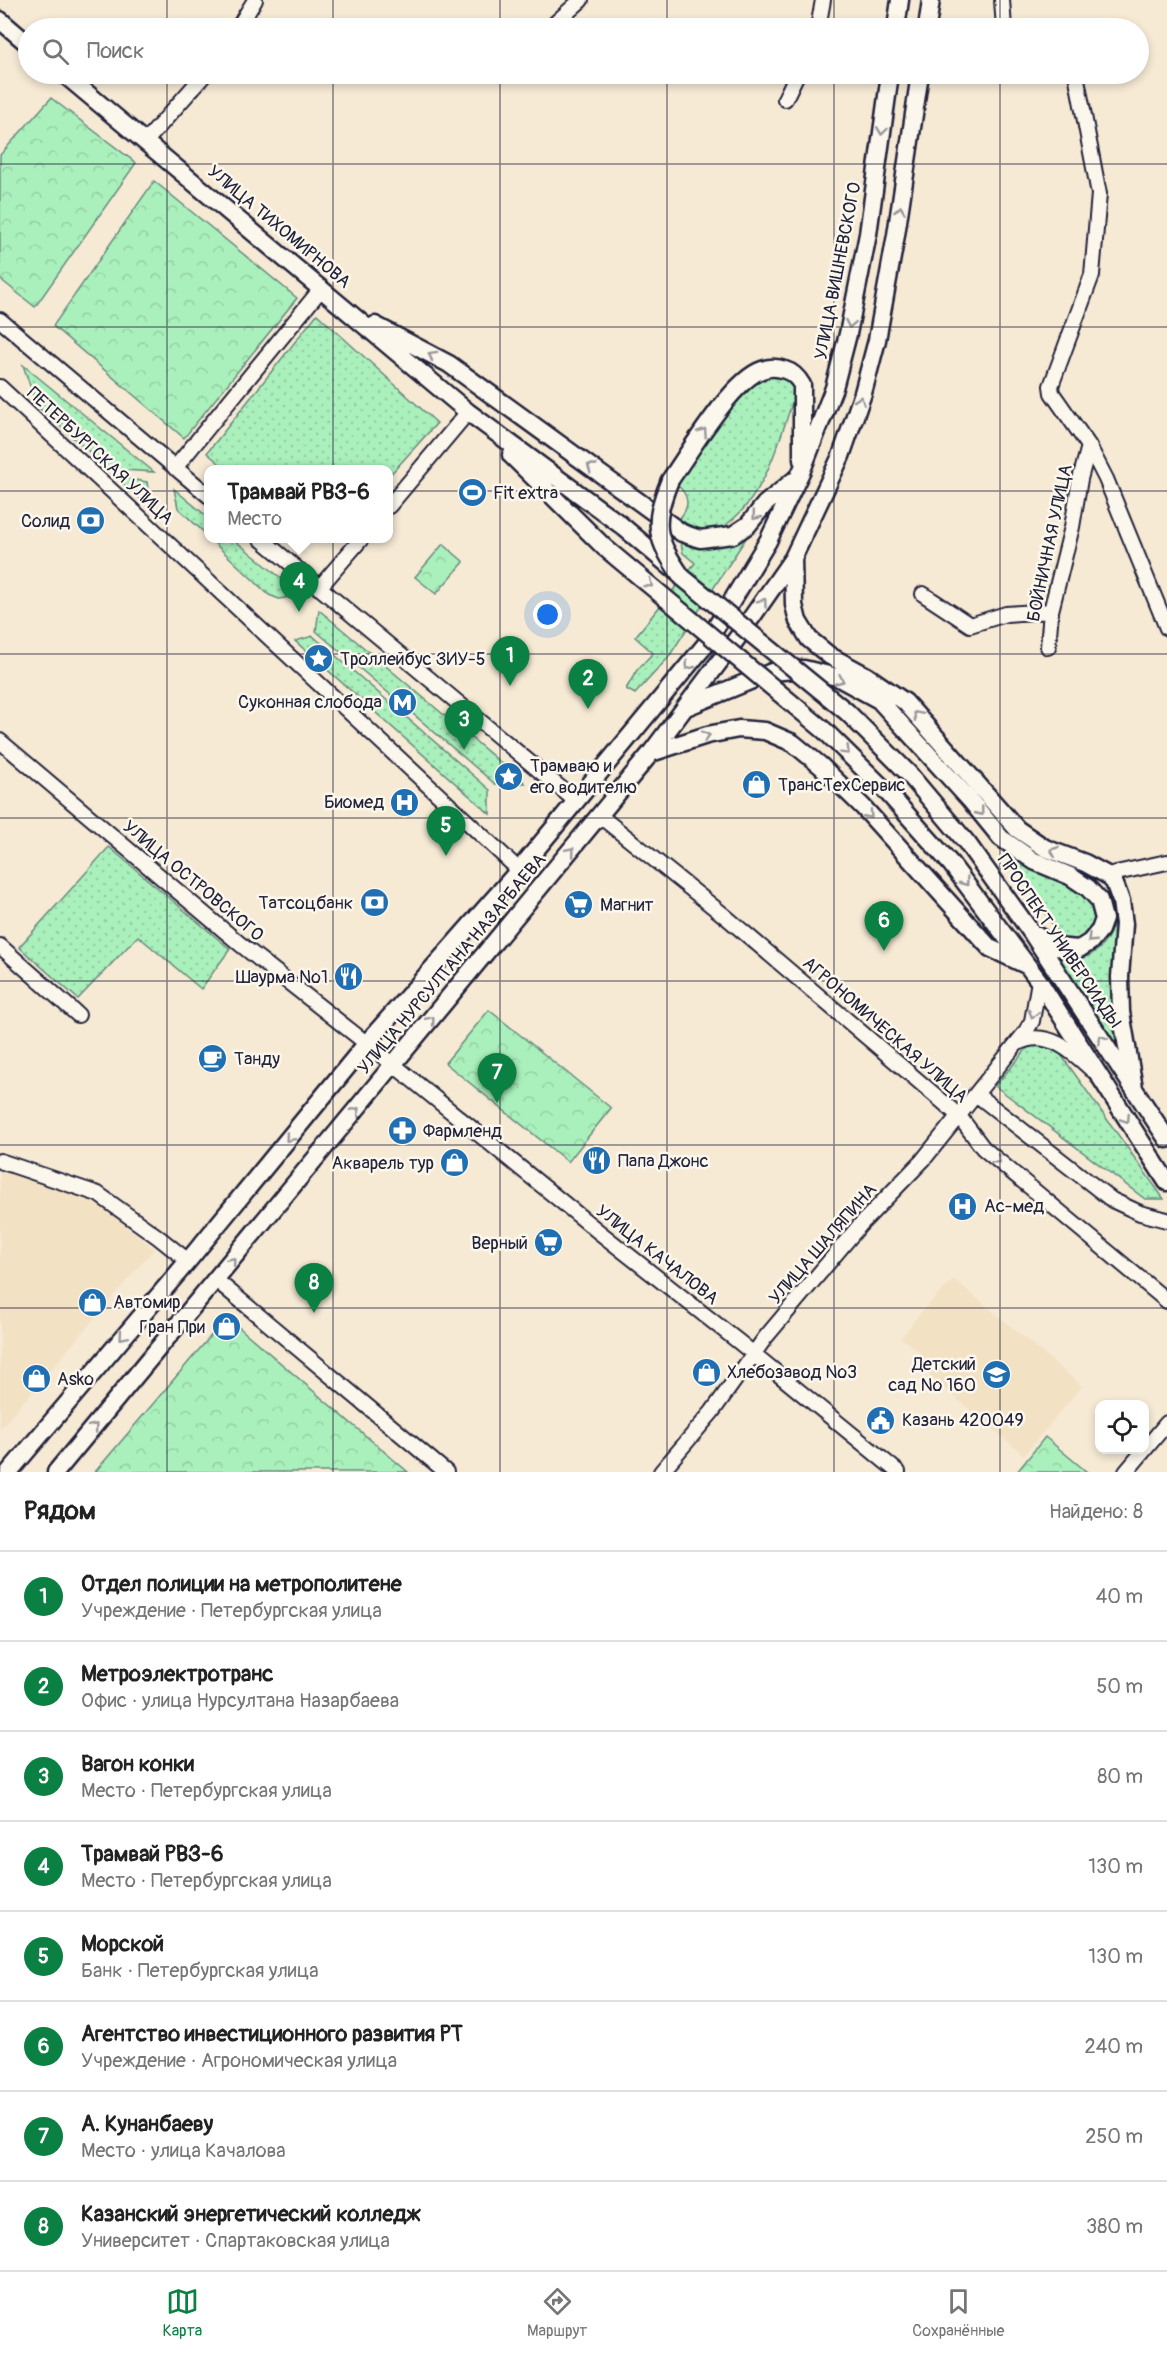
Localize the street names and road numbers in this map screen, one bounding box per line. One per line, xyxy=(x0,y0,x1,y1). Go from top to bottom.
street label: УЛИЦА ТИХОМИРНОВА xyxy=(203,160,356,294)
street label: УЛИЦА ВИШНЕВСКОГО xyxy=(810,180,866,362)
street label: ПЕТЕРБУРГСКАЯ УЛИЦА xyxy=(22,382,178,530)
street label: БОЙНИЧНАЯ УЛИЦА xyxy=(1022,462,1078,624)
street label: УЛИЦА ОСТРОВСКОГО xyxy=(118,815,268,947)
street label: УЛИЦА НУРСУЛТАНА НАЗАРБАЕВА xyxy=(353,849,551,1079)
street label: ПРОСПЕКТ УНИВЕРСИАДЫ xyxy=(992,849,1126,1033)
street label: АГРОНОМИЧЕСКАЯ УЛИЦА xyxy=(798,952,973,1108)
street label: УЛИЦА ШАЛЯПИНА xyxy=(764,1178,882,1309)
street label: УЛИЦА КАЧАЛОВА xyxy=(591,1200,723,1310)

